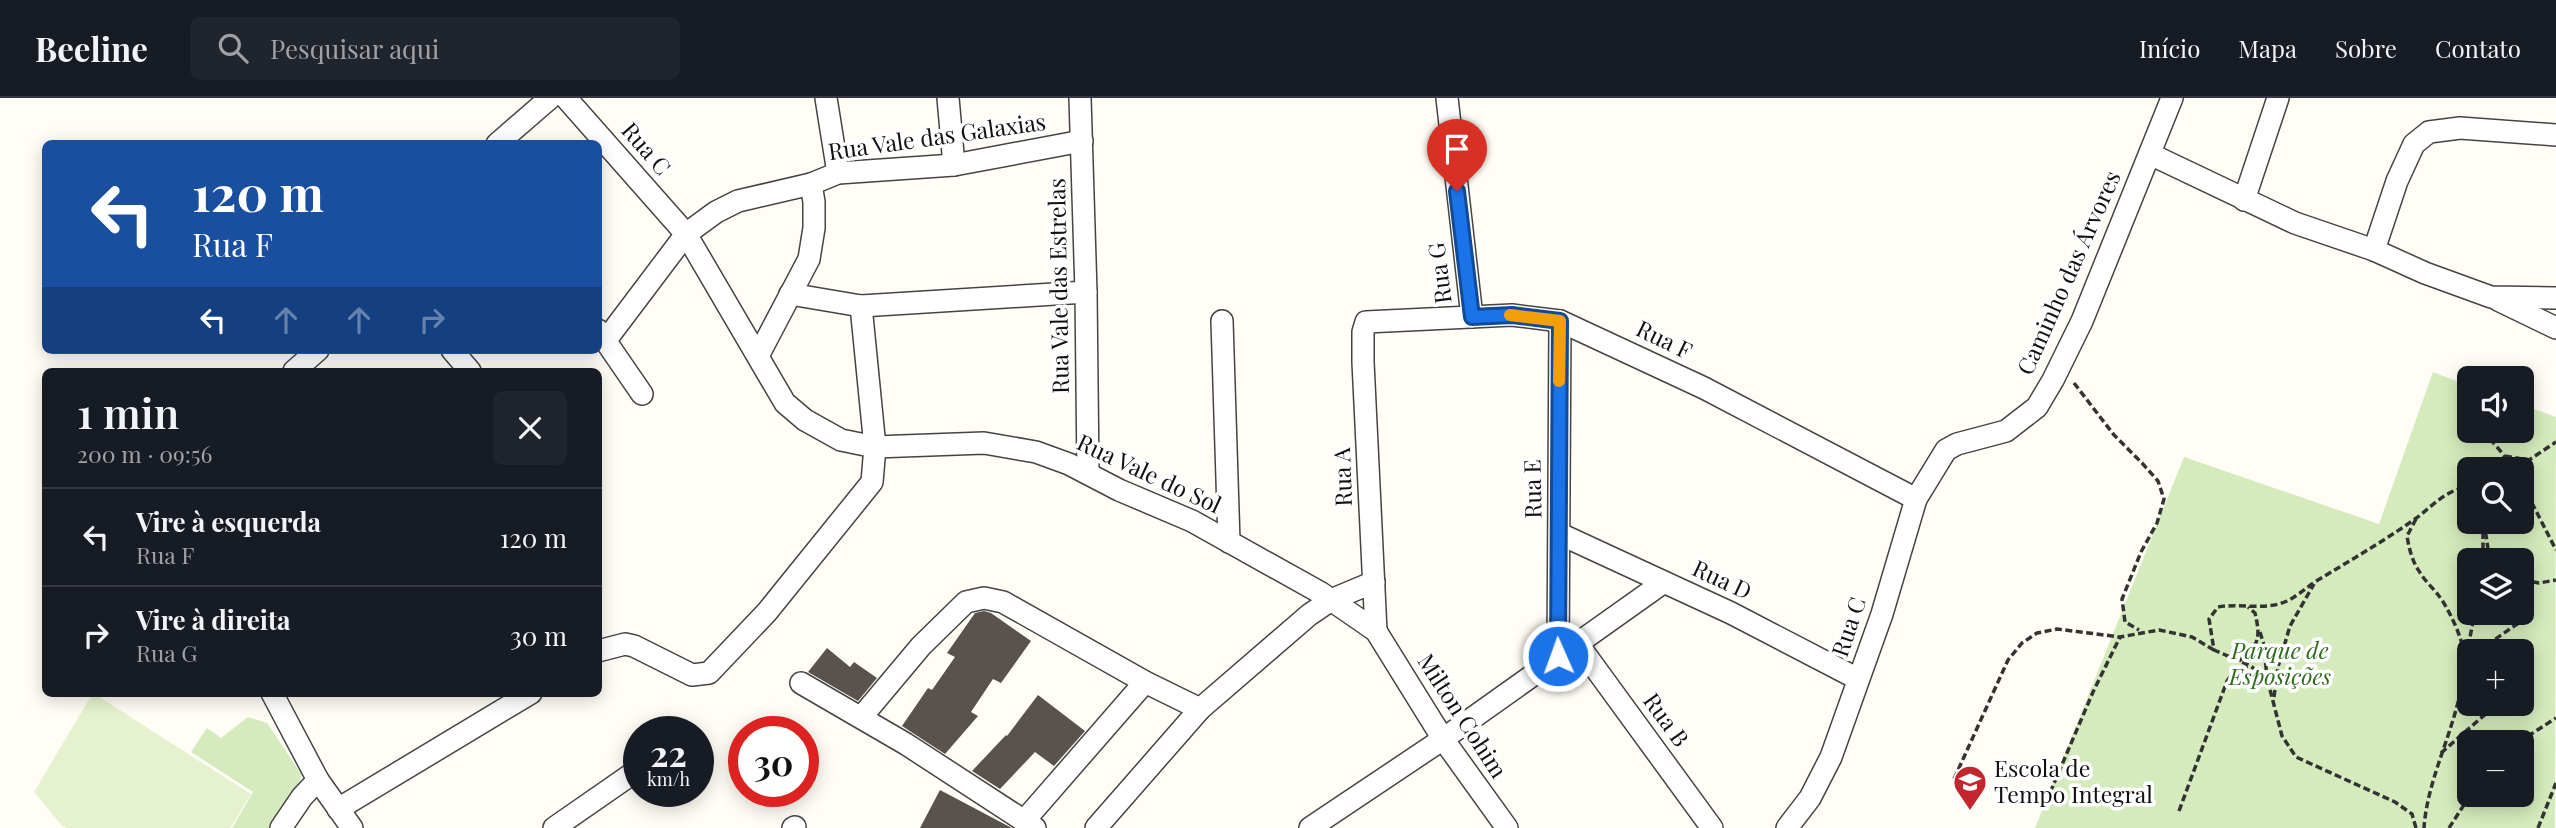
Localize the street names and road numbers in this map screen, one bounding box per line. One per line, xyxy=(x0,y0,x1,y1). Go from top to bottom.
street label: Rua Vale das Galaxias xyxy=(826,105,1048,166)
street label: Rua C xyxy=(615,115,679,181)
street label: Caminho das Árvores xyxy=(2009,166,2127,379)
street label: Rua Vale das Estrelas xyxy=(1040,178,1075,394)
street label: Rua G xyxy=(1419,241,1458,306)
street label: Rua F xyxy=(1632,312,1698,365)
street label: Rua Vale do Sol xyxy=(1073,426,1227,520)
street label: Rua A xyxy=(1325,447,1358,507)
street label: Rua E xyxy=(1515,459,1548,519)
street label: Rua D xyxy=(1688,552,1757,606)
street label: Rua C xyxy=(1823,593,1872,660)
street label: Milton Cohim xyxy=(1411,647,1515,784)
street label: Rua B xyxy=(1637,686,1697,752)

